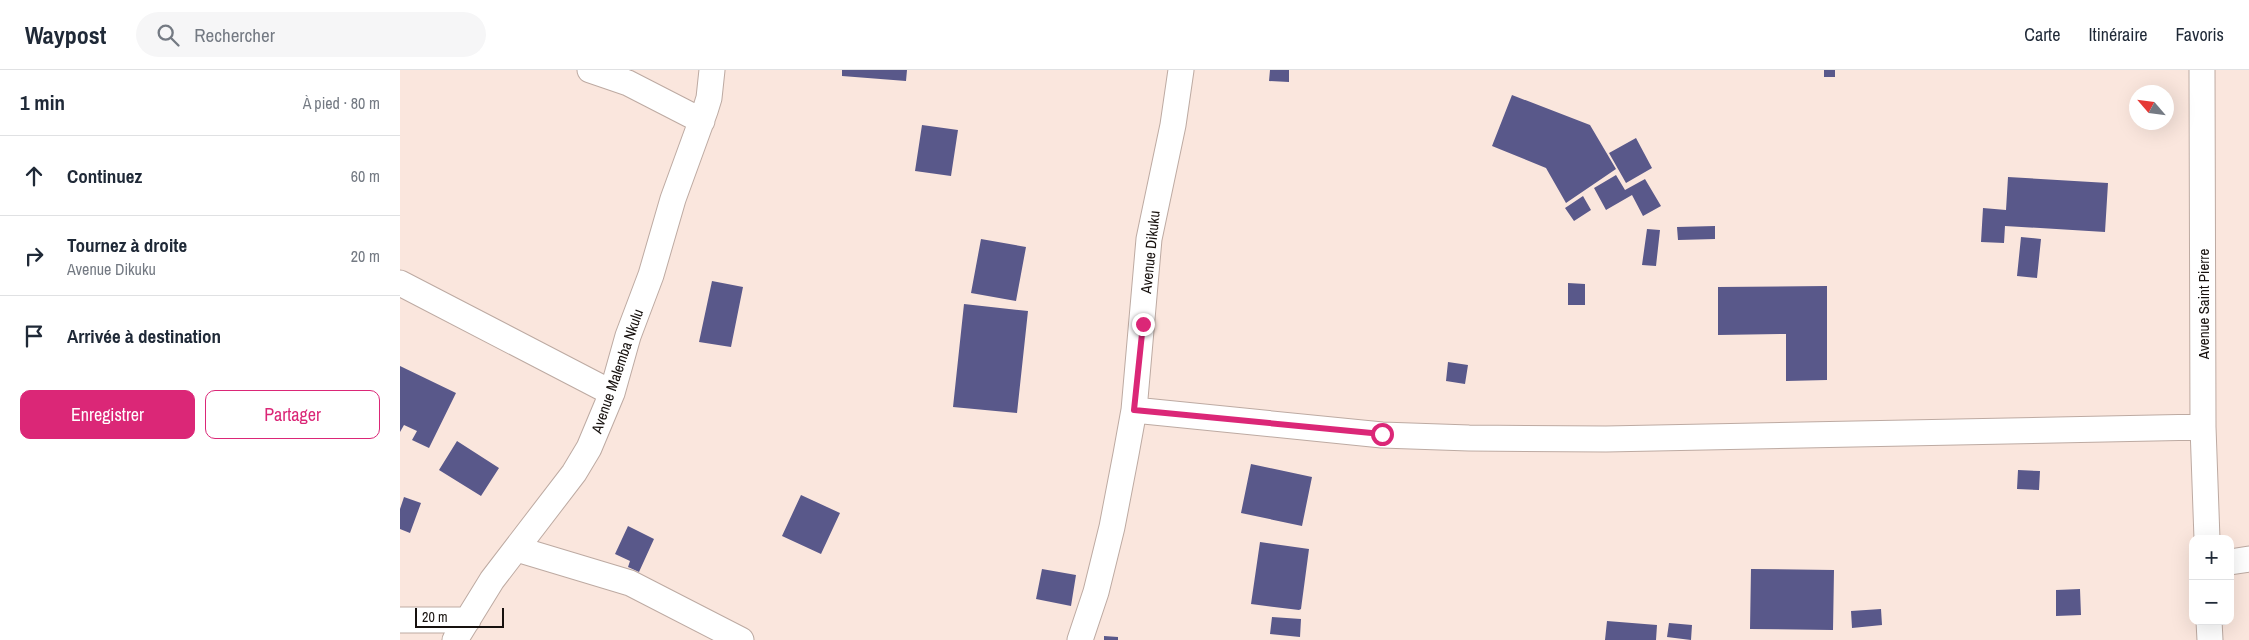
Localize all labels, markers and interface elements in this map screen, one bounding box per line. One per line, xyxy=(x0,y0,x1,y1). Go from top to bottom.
search box xyxy=(136,12,486,57)
text: Waypost xyxy=(25,19,106,51)
icon: search xyxy=(154,21,182,49)
text: Rechercher xyxy=(194,22,275,48)
text: Carte xyxy=(2024,22,2060,47)
text: Itinéraire xyxy=(2088,22,2148,47)
text: Favoris xyxy=(2176,22,2224,47)
north arrow xyxy=(2129,85,2174,130)
text: 1 min xyxy=(20,88,65,117)
text: À pied · 80 m xyxy=(303,92,380,114)
icon: ahead xyxy=(20,162,48,190)
text: Continuez xyxy=(67,163,142,189)
text: 60 m xyxy=(351,165,380,187)
street label: Avenue Dikuku xyxy=(1135,210,1165,295)
text: Tournez à droite xyxy=(67,232,187,258)
icon: right xyxy=(20,242,48,270)
text: 20 m xyxy=(351,245,380,267)
street label: Avenue Saint Pierre xyxy=(2193,249,2214,360)
text: Avenue Dikuku xyxy=(67,258,156,280)
street label: Avenue Malemba Nkulu xyxy=(586,306,648,437)
route end xyxy=(1132,313,1155,336)
icon: arrive xyxy=(20,322,48,350)
text: Arrivée à destination xyxy=(67,323,221,349)
button: Enregistrer xyxy=(20,390,195,439)
button: Partager xyxy=(205,390,380,439)
route start xyxy=(1371,423,1394,446)
map controls xyxy=(2189,535,2234,625)
button: + xyxy=(2189,535,2234,580)
button: − xyxy=(2189,580,2234,625)
scale bar xyxy=(415,605,504,628)
text: 20 m xyxy=(422,608,448,626)

